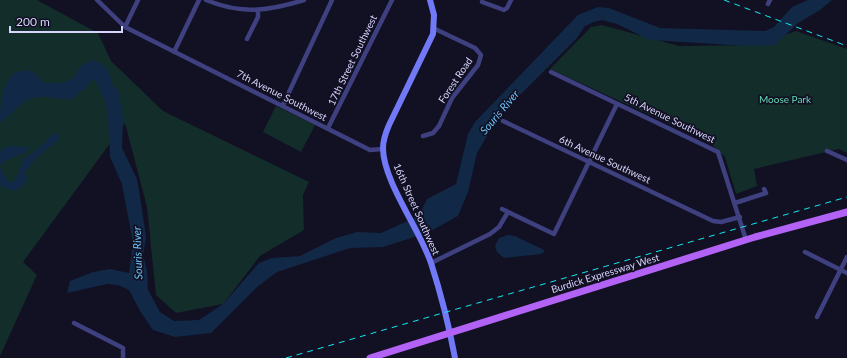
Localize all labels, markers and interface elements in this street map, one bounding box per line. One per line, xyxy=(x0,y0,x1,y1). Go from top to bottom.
scale bar xyxy=(10,8,122,34)
street label: 17th Street Southwest xyxy=(325,13,379,107)
text: 200 m xyxy=(16,14,50,29)
street label: Forest Road xyxy=(435,55,475,105)
street label: 7th Avenue Southwest xyxy=(235,67,329,123)
water label: Souris River xyxy=(477,87,521,137)
street label: 5th Avenue Southwest xyxy=(623,91,718,145)
park label: Moose Park xyxy=(759,93,812,105)
street label: 6th Avenue Southwest xyxy=(557,133,653,186)
street label: 16th Street Southwest xyxy=(391,161,443,257)
water label: Souris River xyxy=(130,226,144,280)
street label: Burdick Expressway West xyxy=(549,251,661,295)

